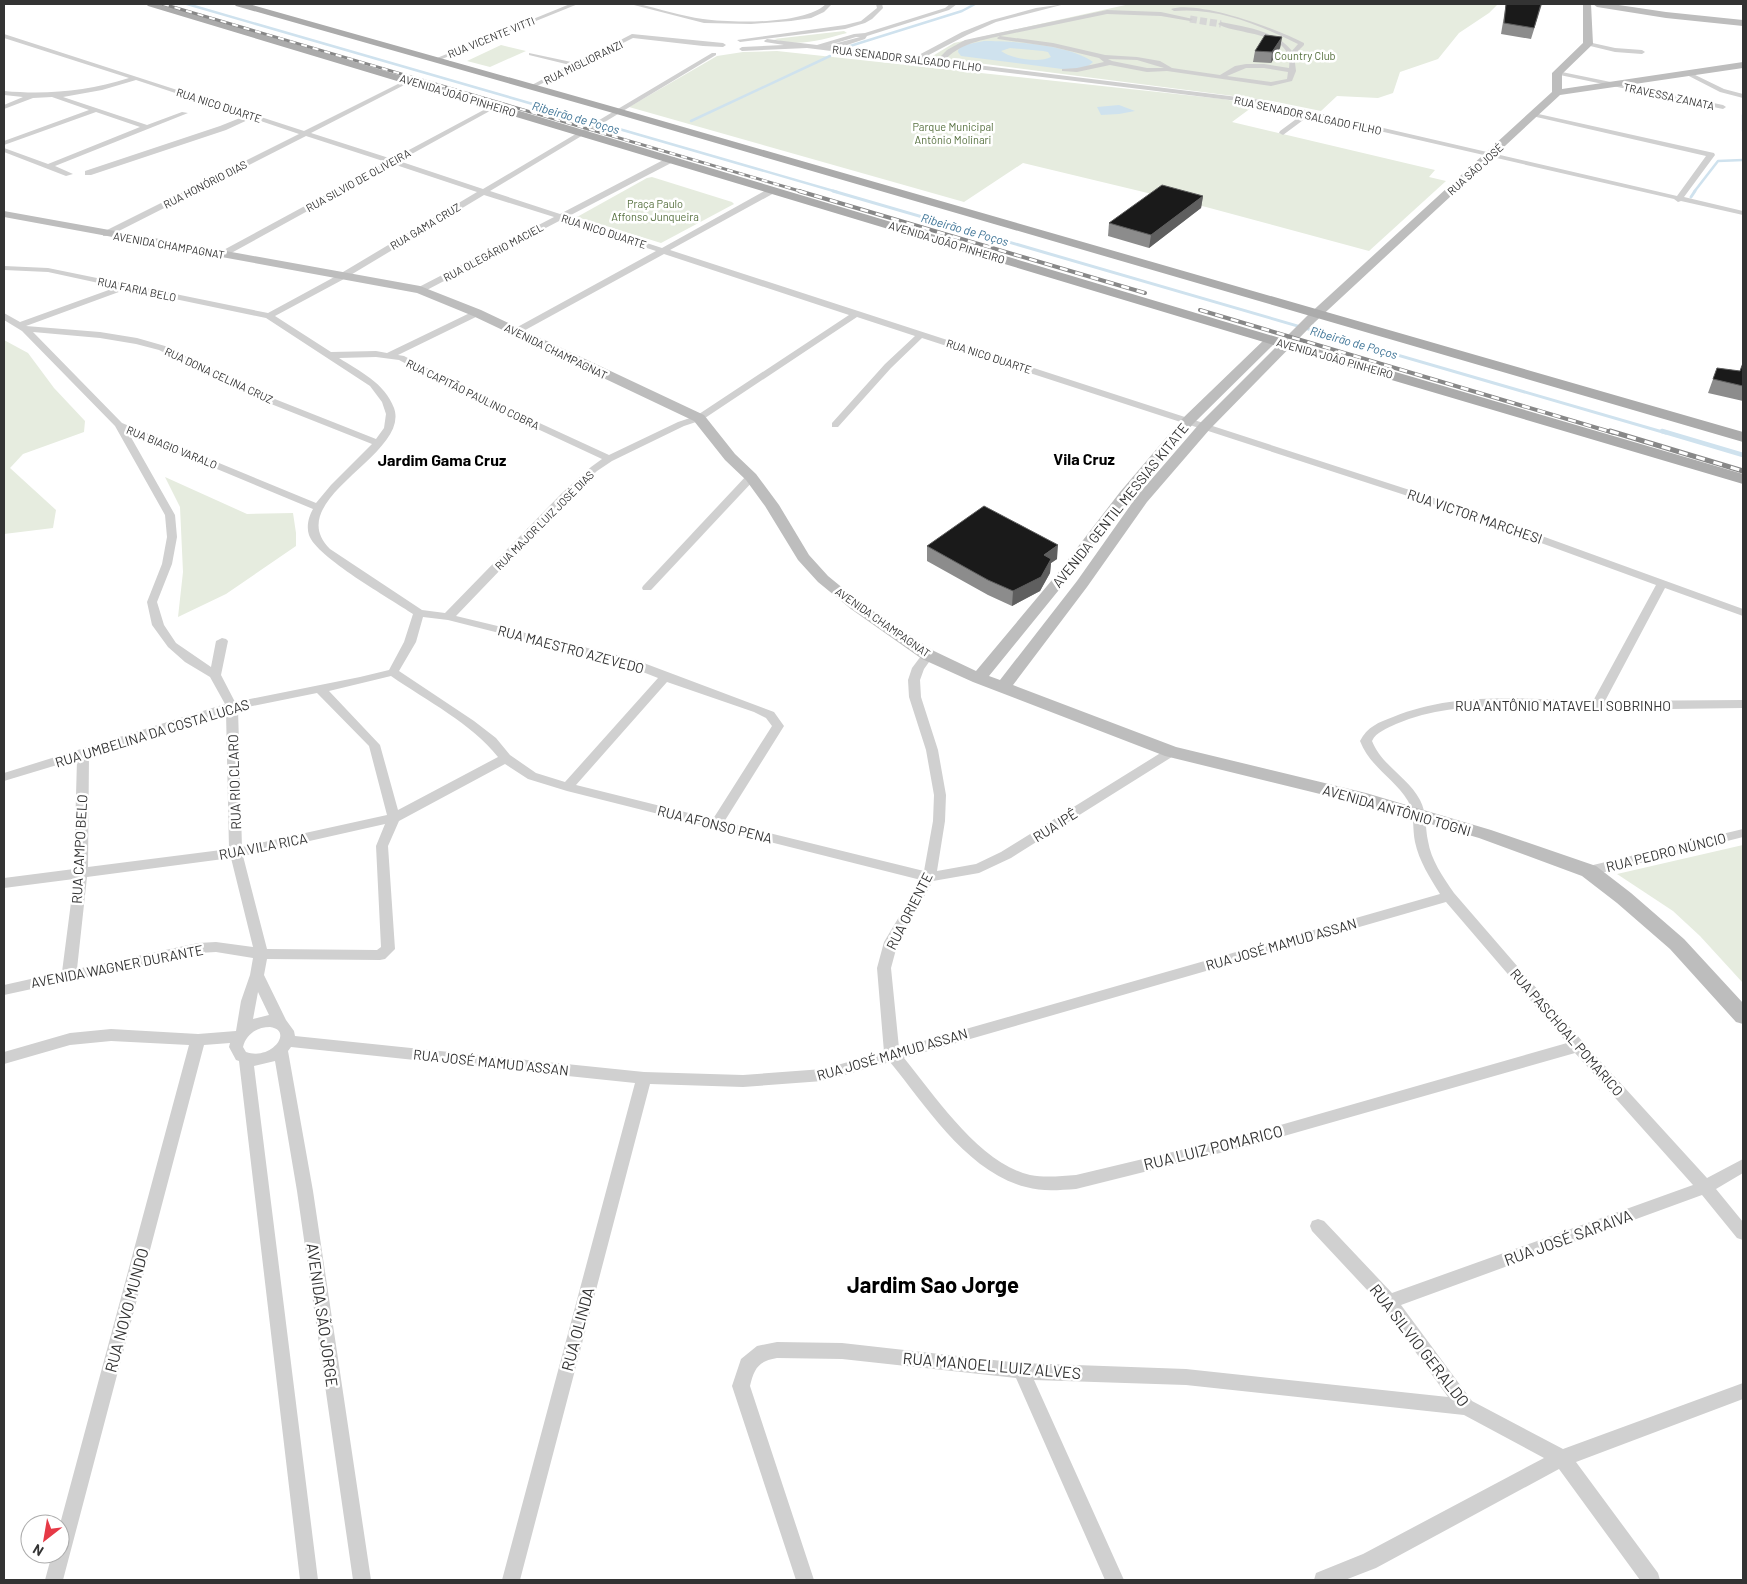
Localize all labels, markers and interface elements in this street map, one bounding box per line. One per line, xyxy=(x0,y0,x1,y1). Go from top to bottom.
street label: RUA VICENTE VITTI xyxy=(446,14,536,60)
street label: RUA MIGLIORANZI xyxy=(541,37,625,87)
street label: RUA SENADOR SALGADO FILHO xyxy=(832,42,983,74)
park label: Country Club xyxy=(1274,49,1336,62)
street label: AVENIDA JOÃO PINHEIRO xyxy=(398,71,518,119)
street label: TRAVESSA ZANATA xyxy=(1622,80,1716,112)
street label: RUA NICO DUARTE xyxy=(175,85,264,125)
street label: RUA SENADOR SALGADO FILHO xyxy=(1233,93,1383,137)
water label: Ribeirão de Poços xyxy=(531,98,622,136)
park label: Parque Municipal Antônio Molinari xyxy=(912,120,994,146)
street label: RUA SÃO JOSÉ xyxy=(1444,140,1506,198)
street label: RUA SILVIO DE OLIVEIRA xyxy=(303,146,413,214)
street label: RUA HONÓRIO DIAS xyxy=(161,157,249,211)
park label: Praça Paulo Affonso Junqueira xyxy=(611,197,699,223)
street label: RUA GAMA CRUZ xyxy=(388,200,462,252)
water label: Ribeirão de Poços xyxy=(920,210,1011,248)
street label: RUA NICO DUARTE xyxy=(560,211,649,251)
street label: AVENIDA JOÃO PINHEIRO xyxy=(887,218,1007,266)
street label: RUA OLEGÁRIO MACIEL xyxy=(441,220,545,284)
street label: AVENIDA CHAMPAGNAT xyxy=(112,229,226,261)
street label: RUA FARIA BELO xyxy=(96,274,178,304)
street label: AVENIDA CHAMPAGNAT xyxy=(503,320,609,382)
water label: Ribeirão de Poços xyxy=(1309,323,1400,361)
street label: AVENIDA JOÃO PINHEIRO xyxy=(1275,335,1395,381)
street label: RUA NICO DUARTE xyxy=(945,336,1034,376)
street label: RUA DONA CELINA CRUZ xyxy=(163,344,275,406)
street label: RUA CAPITÃO PAULINO COBRA xyxy=(404,356,542,432)
street label: AVENIDA GENTIL MESSIAS KITATE xyxy=(1048,419,1192,591)
street label: RUA BIAGIO VARALO xyxy=(125,423,219,471)
district label: Vila Cruz xyxy=(1053,449,1115,468)
district label: Jardim Gama Cruz xyxy=(378,450,506,469)
street label: RUA MAJOR LUIZ JOSÉ DIAS xyxy=(492,468,596,572)
street label: RUA VICTOR MARCHESI xyxy=(1405,485,1545,547)
street label: AVENIDA CHAMPAGNAT xyxy=(833,584,933,660)
street label: RUA MAESTRO AZEVEDO xyxy=(496,621,646,677)
street label: RUA UMBELINA DA COSTA LUCAS xyxy=(53,695,251,771)
street label: RUA ANTÔNIO MATAVELI SOBRINHO xyxy=(1455,697,1671,714)
street label: RUA RIO CLARO xyxy=(224,734,244,830)
street label: AVENIDA ANTÔNIO TOGNI xyxy=(1321,781,1473,839)
street label: RUA CAMPO BELO xyxy=(68,794,90,904)
street label: RUA AFONSO PENA xyxy=(656,802,775,847)
street label: RUA IPÊ xyxy=(1030,805,1080,845)
street label: RUA VILA RICA xyxy=(217,829,309,863)
street label: RUA PEDRO NÚNCIO xyxy=(1604,829,1728,875)
street label: RUA ORIENTE xyxy=(882,870,936,952)
street label: RUA JOSÉ MAMUD ASSAN xyxy=(1204,914,1358,974)
street label: AVENIDA WAGNER DURANTE xyxy=(29,941,205,991)
street label: RUA PASCHOAL POMARICO xyxy=(1507,965,1627,1099)
street label: RUA JOSÉ MAMUD ASSAN xyxy=(815,1024,969,1084)
street label: RUA JOSÉ MAMUD ASSAN xyxy=(412,1045,570,1079)
street label: RUA LUIZ POMARICO xyxy=(1141,1121,1285,1173)
street label: RUA JOSÉ SARAIVA xyxy=(1501,1205,1635,1269)
street label: AVENIDA SÃO JORGE xyxy=(303,1242,343,1388)
street label: RUA NOVO MUNDO xyxy=(100,1246,152,1374)
district label: Jardim Sao Jorge xyxy=(847,1271,1019,1297)
street label: RUA SILVIO GERALDO xyxy=(1366,1280,1474,1410)
street label: RUA OLINDA xyxy=(557,1285,597,1373)
street label: RUA MANOEL LUIZ ALVES xyxy=(902,1348,1082,1382)
north arrow xyxy=(20,1514,70,1564)
text: N xyxy=(30,1541,46,1560)

